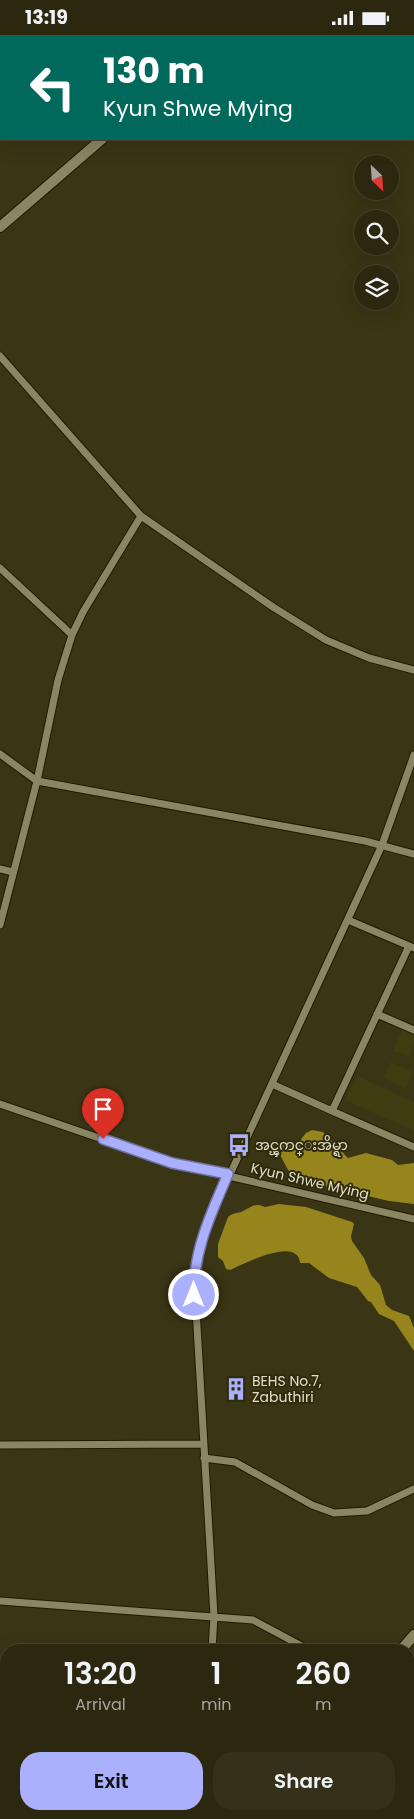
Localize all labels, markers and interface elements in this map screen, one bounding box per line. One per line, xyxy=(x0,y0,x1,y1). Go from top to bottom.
text: 13:19 xyxy=(25,4,68,31)
text: 130 m xyxy=(103,46,205,95)
icon: left xyxy=(20,55,85,120)
text: Kyun Shwe Mying xyxy=(103,93,293,124)
north arrow xyxy=(354,155,399,200)
map controls xyxy=(354,155,399,310)
button: search xyxy=(354,210,399,255)
button: layers xyxy=(354,265,399,310)
pin xyxy=(82,1088,124,1139)
icon: arrive xyxy=(89,1095,117,1123)
bus stop icon: အင္ၾကင္းအိမ္ရာ xyxy=(226,1132,252,1158)
place label: အင္ၾကင္းအိမ္ရာ xyxy=(255,1135,348,1157)
street label: Kyun Shwe Mying xyxy=(249,1158,371,1204)
position arrow xyxy=(167,1268,219,1320)
place label: BEHS No.7, Zabuthiri xyxy=(252,1371,322,1407)
building icon: BEHS No.7, Zabuthiri xyxy=(223,1376,249,1402)
text: 13:20 xyxy=(64,1652,137,1695)
text: 1 xyxy=(211,1652,222,1695)
text: 260 xyxy=(295,1652,351,1695)
text: Arrival xyxy=(75,1693,126,1716)
text: min xyxy=(201,1693,232,1716)
text: m xyxy=(315,1693,332,1716)
button: Exit xyxy=(20,1752,203,1810)
button: Share xyxy=(213,1752,395,1810)

